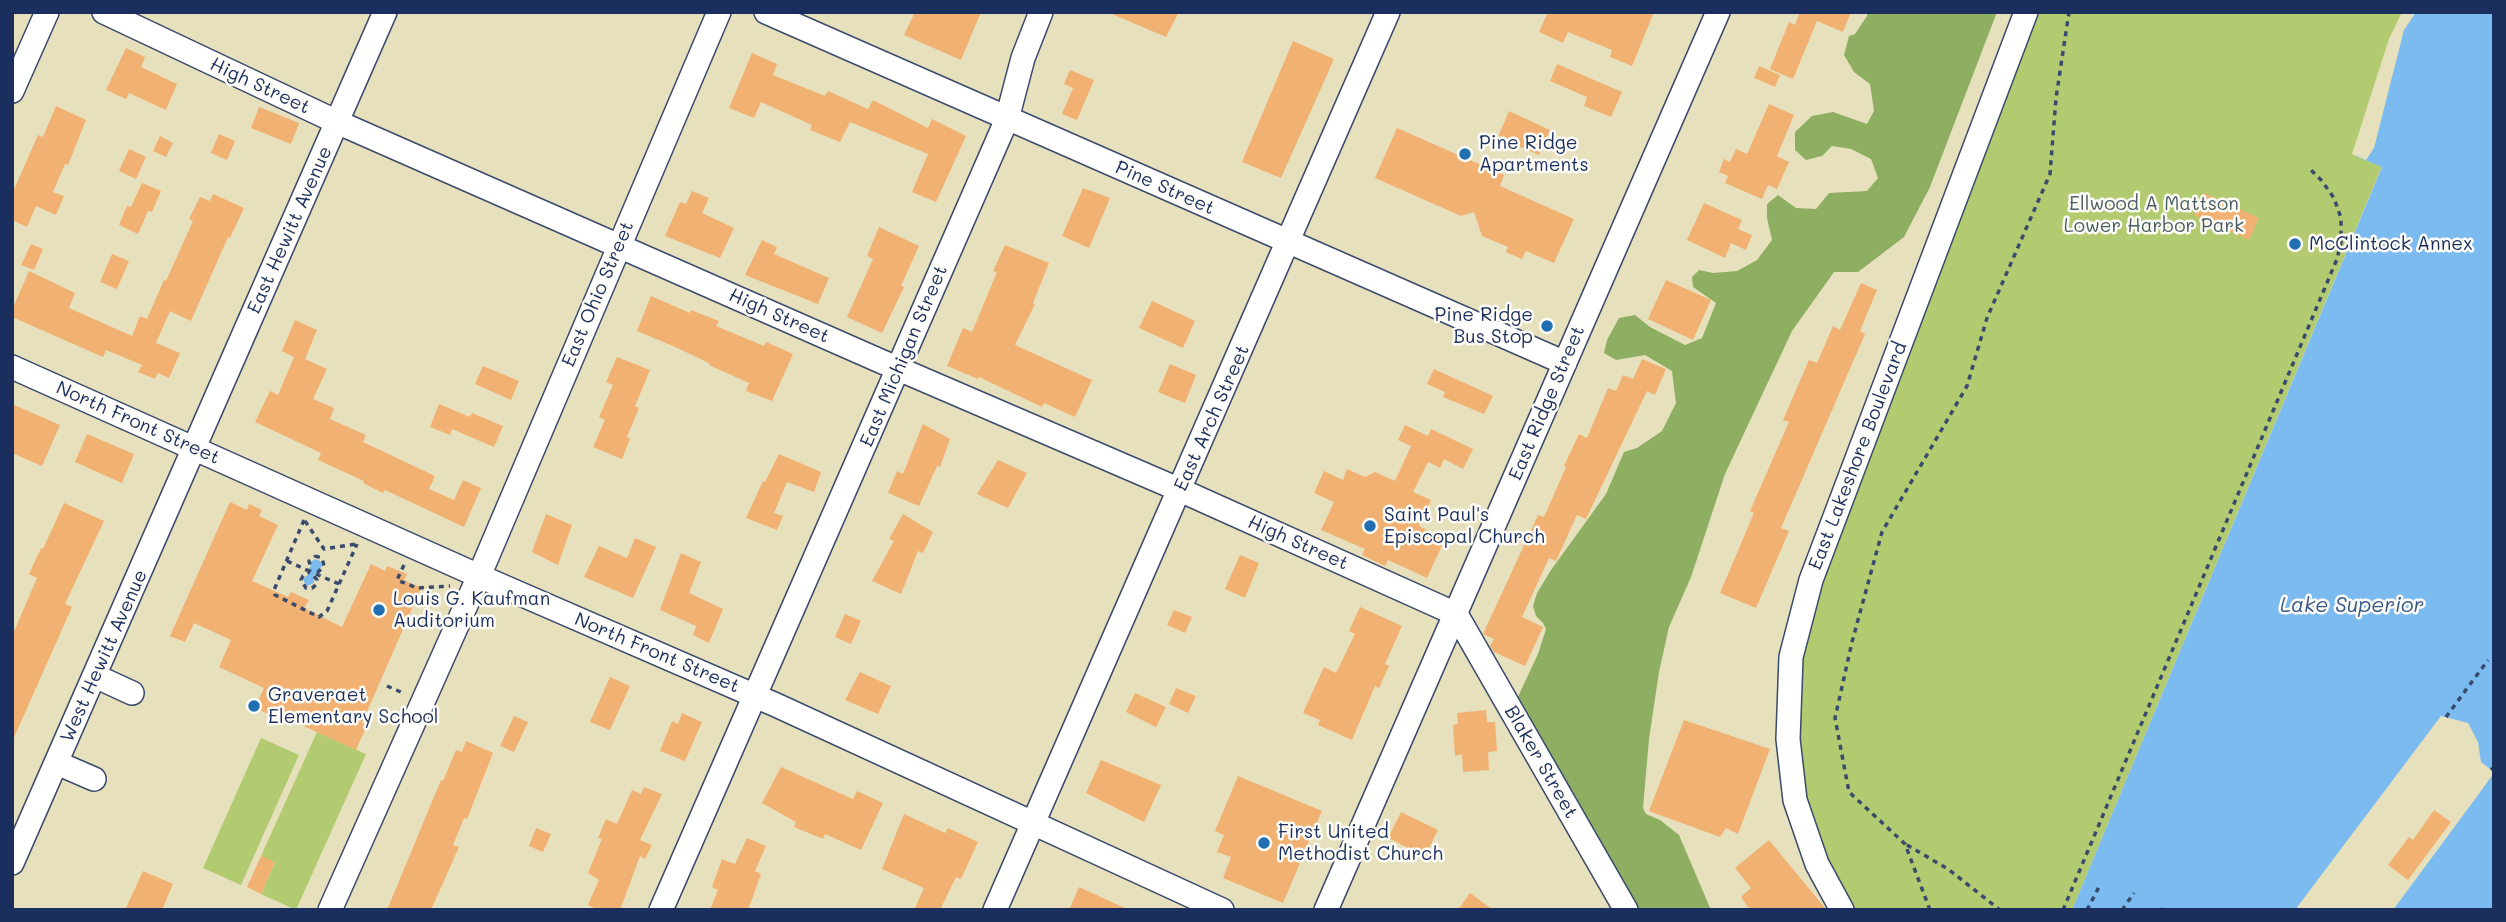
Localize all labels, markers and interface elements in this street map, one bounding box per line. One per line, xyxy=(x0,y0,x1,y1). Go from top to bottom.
street label: High Street xyxy=(206,53,314,119)
place label: Pine Ridge Apartments xyxy=(1479,132,1589,176)
street label: East Hewitt Avenue xyxy=(243,143,337,317)
marker: Pine Ridge Apartments xyxy=(1457,146,1473,162)
street label: Pine Street xyxy=(1112,156,1218,220)
park label: Ellwood A Mattson Lower Harbor Park xyxy=(2064,193,2244,237)
street label: East Ohio Street xyxy=(557,218,639,370)
place label: McClintock Annex xyxy=(2309,233,2473,255)
marker: McClintock Annex xyxy=(2287,236,2303,252)
street label: East Michigan Street xyxy=(855,262,953,450)
street label: High Street xyxy=(725,284,833,348)
place label: Pine Ridge Bus Stop xyxy=(1434,304,1533,348)
marker: Pine Ridge Bus Stop xyxy=(1539,318,1555,334)
street label: East Ridge Street xyxy=(1504,322,1590,484)
street label: East Lakeshore Boulevard xyxy=(1804,339,1912,573)
street label: East Arch Street xyxy=(1170,341,1254,495)
street label: North Front Street xyxy=(53,377,223,469)
place label: Saint Paul's Episcopal Church xyxy=(1384,504,1545,548)
street label: High Street xyxy=(1244,511,1352,575)
marker: Saint Paul's Episcopal Church xyxy=(1362,518,1378,534)
street label: West Hewitt Avenue xyxy=(56,566,152,746)
place label: Louis G. Kaufman Auditorium xyxy=(393,588,550,632)
water label: Lake Superior xyxy=(2280,593,2424,619)
marker: Louis G. Kaufman Auditorium xyxy=(371,602,387,618)
street label: North Front Street xyxy=(571,608,743,698)
place label: Graveraet Elementary School xyxy=(268,684,438,728)
marker: Graveraet Elementary School xyxy=(246,698,262,714)
street label: Blaker Street xyxy=(1500,702,1582,822)
place label: First United Methodist Church xyxy=(1278,821,1443,865)
marker: First United Methodist Church xyxy=(1256,835,1272,851)

